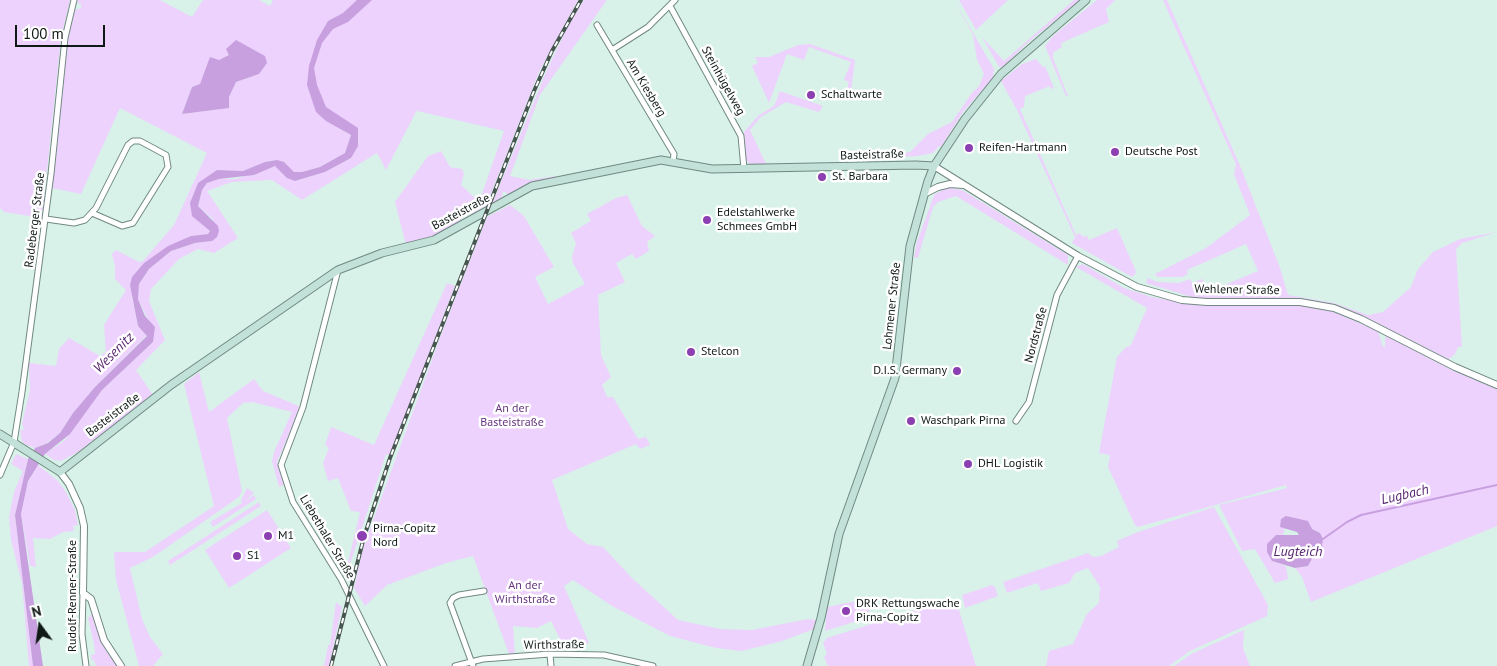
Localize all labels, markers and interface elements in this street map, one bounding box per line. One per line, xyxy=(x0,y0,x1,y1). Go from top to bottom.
scale bar xyxy=(18,15,108,47)
text: 100 m xyxy=(23,24,64,43)
street label: Steinhügelweg xyxy=(698,44,748,118)
street label: Am Kiesberg xyxy=(623,57,669,119)
place label: Schaltwarte xyxy=(821,88,882,102)
marker: Schaltwarte xyxy=(805,89,817,101)
place label: Reifen-Hartmann xyxy=(979,141,1067,155)
marker: Reifen-Hartmann xyxy=(963,142,975,154)
place label: Deutsche Post xyxy=(1125,145,1198,159)
marker: Deutsche Post xyxy=(1109,146,1121,158)
street label: Basteistraße xyxy=(840,147,904,163)
place label: St. Barbara xyxy=(832,170,888,184)
marker: St. Barbara xyxy=(816,171,828,183)
street label: Radeberger Straße xyxy=(22,172,48,268)
street label: Basteistraße xyxy=(430,191,492,233)
place label: Edelstahlwerke Schmees GmbH xyxy=(717,206,797,234)
marker: Edelstahlwerke Schmees GmbH xyxy=(701,214,713,226)
street label: Lohmener Straße xyxy=(880,262,904,350)
street label: Wehlener Straße xyxy=(1194,282,1280,298)
street label: Nordstraße xyxy=(1022,305,1050,365)
water label: Wesenitz xyxy=(90,329,138,377)
place label: Stelcon xyxy=(701,345,739,359)
marker: Stelcon xyxy=(685,346,697,358)
place label: D.I.S. Germany xyxy=(873,364,947,378)
marker: D.I.S. Germany xyxy=(951,365,963,377)
street label: Basteistraße xyxy=(83,390,143,440)
park label: An der Basteistraße xyxy=(480,402,544,430)
place label: Waschpark Pirna xyxy=(921,414,1005,428)
marker: Waschpark Pirna xyxy=(905,415,917,427)
place label: DHL Logistik xyxy=(978,457,1043,471)
marker: DHL Logistik xyxy=(962,458,974,470)
water label: Lugbach xyxy=(1379,481,1431,509)
street label: Liebethaler Straße xyxy=(296,492,358,582)
place label: Pirna-Copitz Nord xyxy=(373,522,436,550)
place label: M1 xyxy=(278,529,294,543)
marker: Pirna-Copitz Nord xyxy=(355,529,369,543)
marker: M1 xyxy=(262,530,274,542)
street label: Rudolf-Renner-Straße xyxy=(66,540,80,652)
water label: Lugteich xyxy=(1274,544,1322,560)
place label: S1 xyxy=(247,549,260,563)
marker: S1 xyxy=(231,550,243,562)
park label: An der Wirthstraße xyxy=(495,579,555,607)
place label: DRK Rettungswache Pirna-Copitz xyxy=(856,597,960,625)
north arrow xyxy=(15,601,65,651)
text: N xyxy=(30,602,43,621)
marker: DRK Rettungswache Pirna-Copitz xyxy=(840,605,852,617)
street label: Wirthstraße xyxy=(524,637,584,653)

